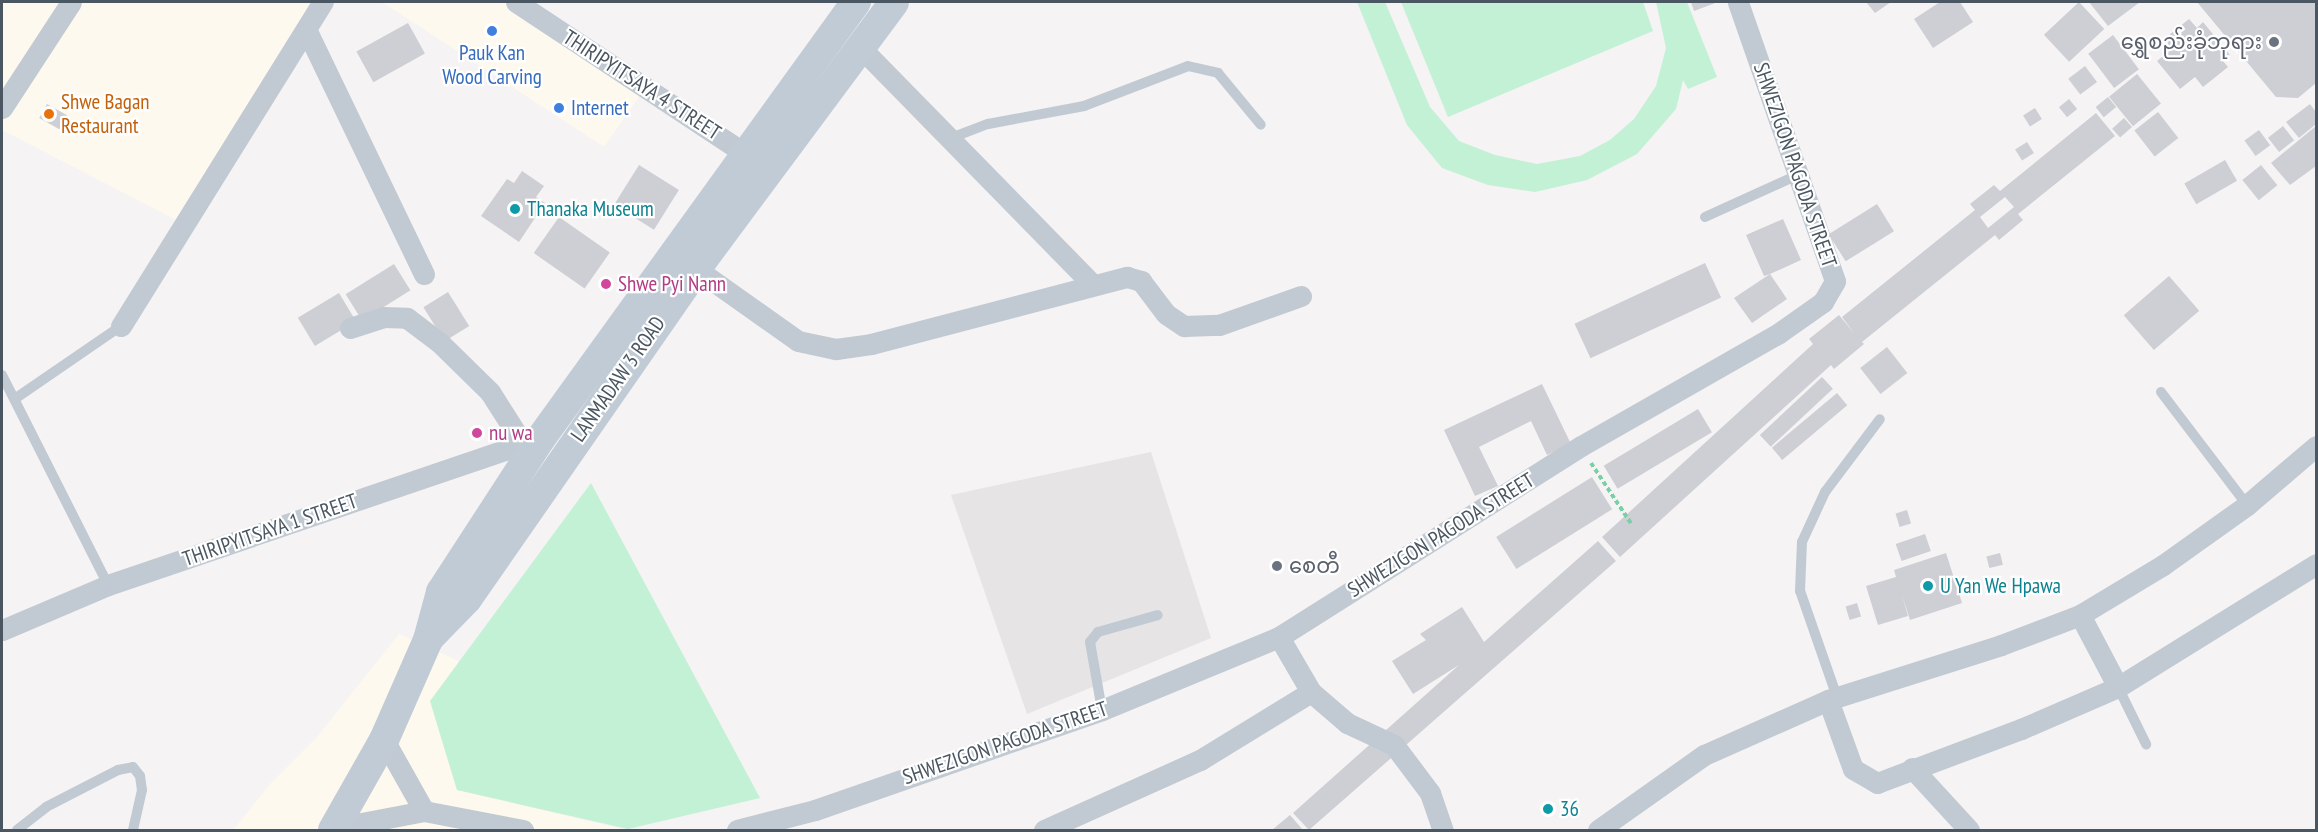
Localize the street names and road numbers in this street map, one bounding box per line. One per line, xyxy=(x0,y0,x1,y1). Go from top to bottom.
street label: THIRIPYITSAYA 4 STREET xyxy=(558,24,726,146)
street label: SHWEZIGON PAGODA STREET xyxy=(1748,59,1842,271)
street label: LANMADAW 3 ROAD xyxy=(565,311,671,447)
street label: SHWEZIGON PAGODA STREET xyxy=(1343,467,1539,603)
street label: THIRIPYITSAYA 1 STREET xyxy=(179,488,361,572)
street label: SHWEZIGON PAGODA STREET xyxy=(899,696,1111,790)

